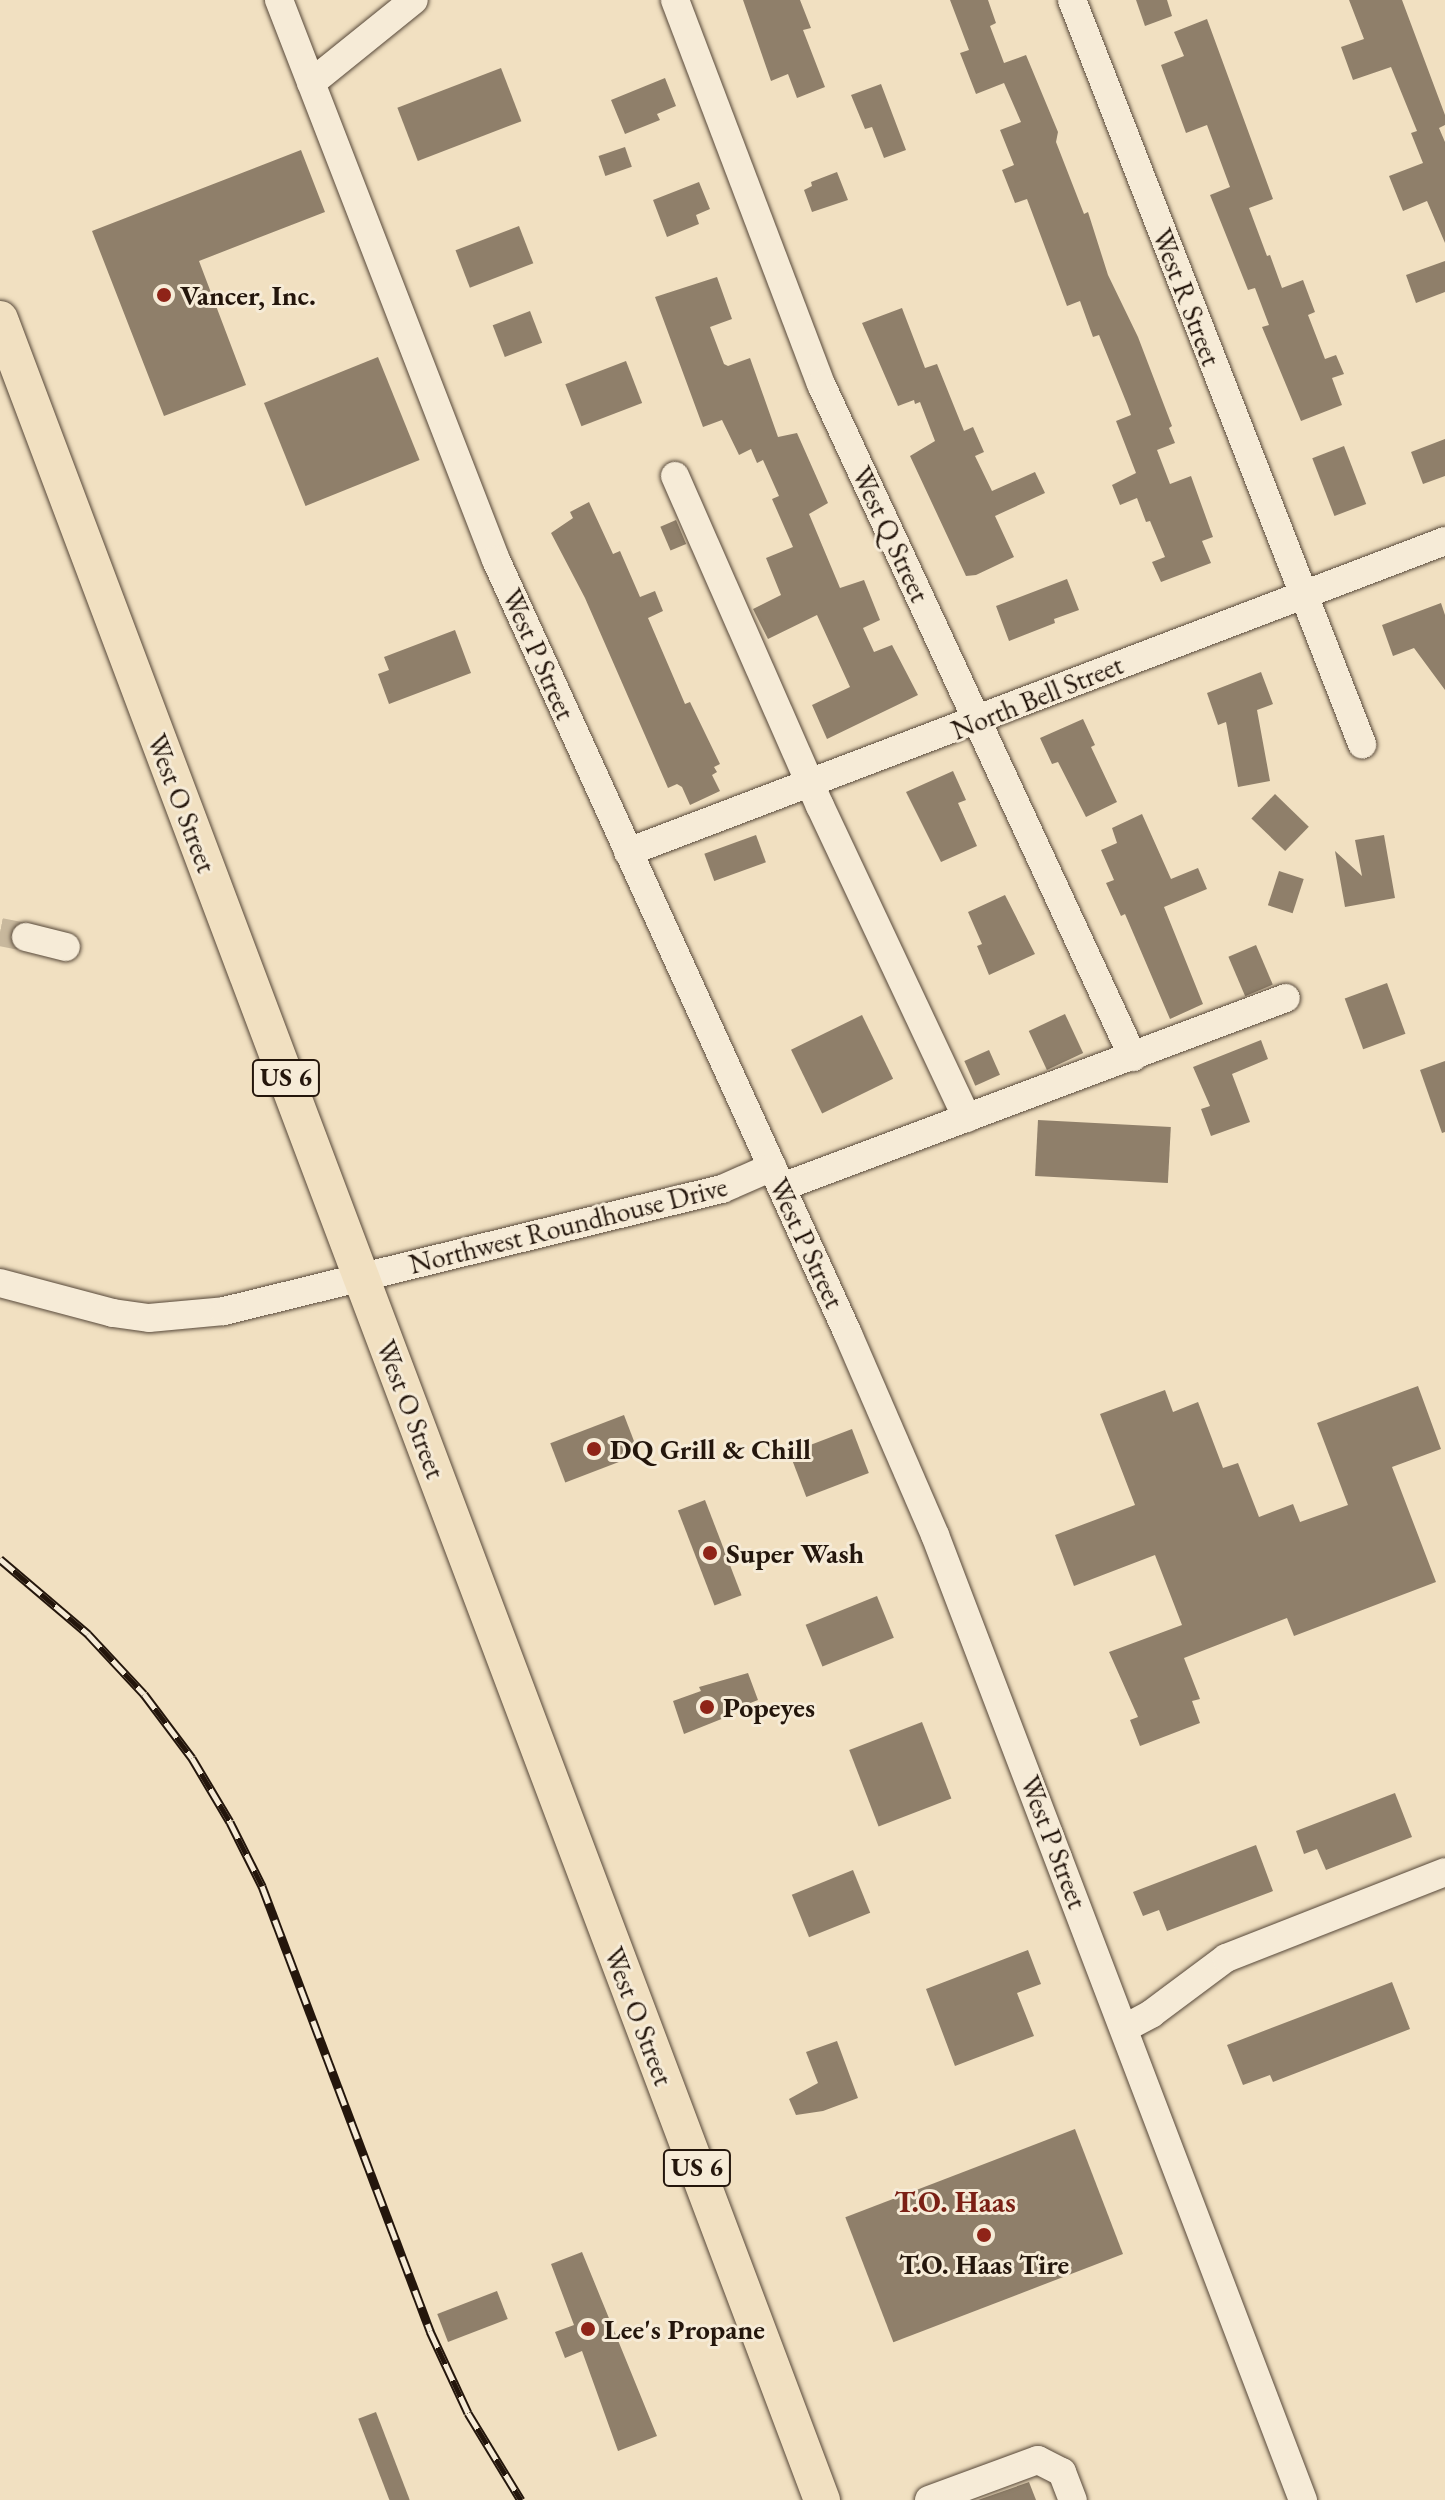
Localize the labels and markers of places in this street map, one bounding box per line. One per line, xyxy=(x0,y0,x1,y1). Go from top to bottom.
place label: Vancer, Inc. xyxy=(180,278,316,312)
marker: Vancer, Inc. xyxy=(155,286,173,304)
place label: DQ Grill & Chill xyxy=(610,1432,811,1466)
marker: DQ Grill & Chill xyxy=(585,1440,603,1458)
place label: Super Wash xyxy=(726,1536,864,1570)
marker: Super Wash xyxy=(701,1544,719,1562)
place label: Popeyes xyxy=(723,1690,815,1724)
marker: Popeyes xyxy=(698,1698,716,1716)
marker: T.O. Haas Tire xyxy=(975,2226,993,2244)
place label: T.O. Haas Tire xyxy=(899,2247,1069,2281)
place label: Lee's Propane xyxy=(604,2312,765,2346)
marker: Lee's Propane xyxy=(579,2320,597,2338)

